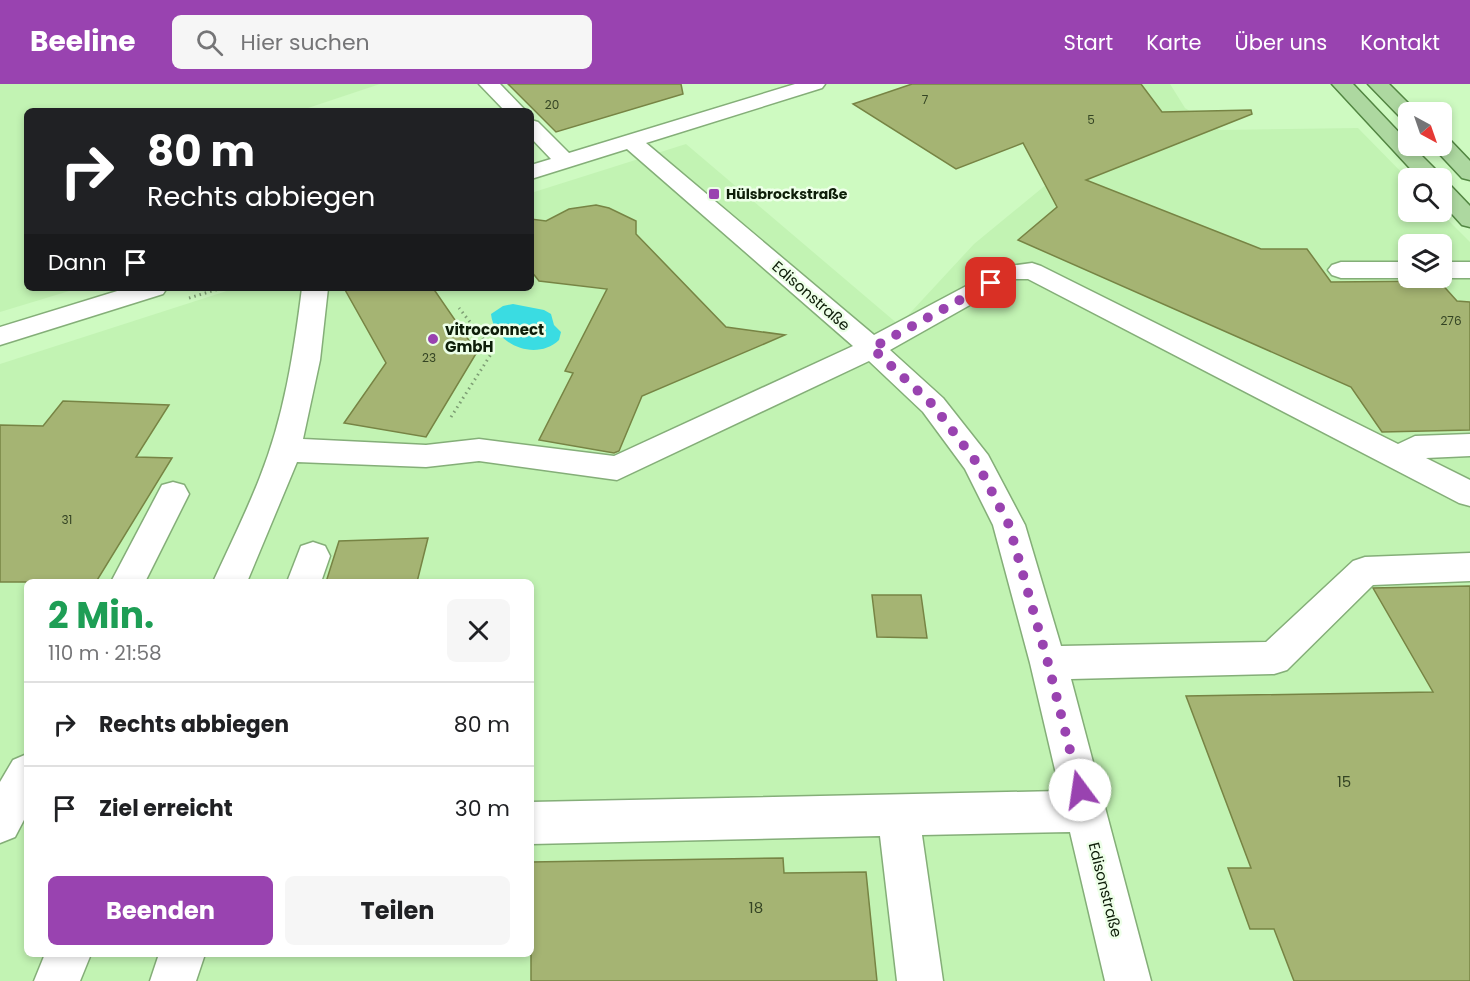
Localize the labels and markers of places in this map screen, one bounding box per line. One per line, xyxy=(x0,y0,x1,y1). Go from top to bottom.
place label: Hülsbrockstraße xyxy=(726,184,848,204)
marker: Hülsbrockstraße xyxy=(707,187,721,201)
pin xyxy=(965,257,1016,308)
place label: vitroconnect GmbH xyxy=(445,319,544,357)
marker: vitroconnect GmbH xyxy=(426,332,440,346)

